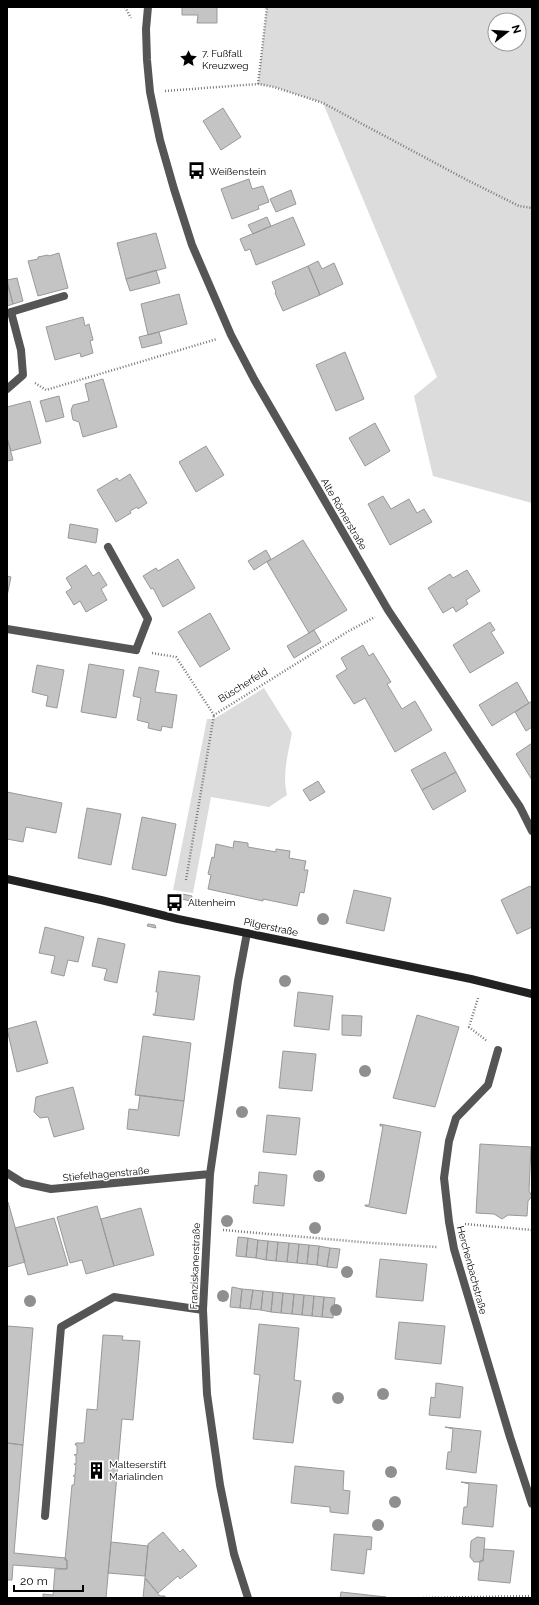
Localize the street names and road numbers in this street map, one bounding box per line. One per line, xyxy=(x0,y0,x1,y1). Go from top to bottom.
street label: Alte Römerstraße xyxy=(319,476,369,552)
street label: Büscherfeld xyxy=(216,665,270,705)
street label: Pilgerstraße xyxy=(243,916,299,938)
street label: Stiefelhagenstraße xyxy=(62,1165,150,1183)
street label: Franziskanerstraße xyxy=(188,1222,202,1309)
street label: Herchenbachstraße xyxy=(455,1225,489,1315)

